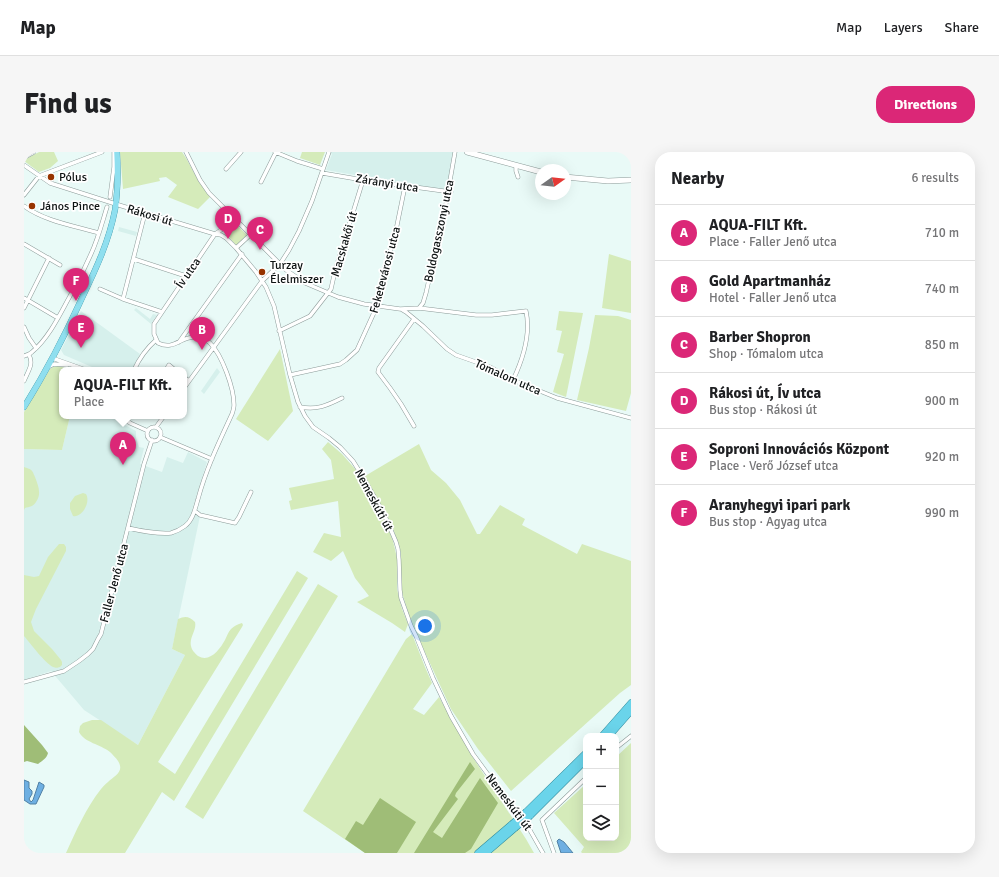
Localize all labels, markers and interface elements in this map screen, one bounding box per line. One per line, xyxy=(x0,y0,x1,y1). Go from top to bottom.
text: Map xyxy=(20,16,56,40)
text: Map xyxy=(836,19,862,36)
text: Layers xyxy=(884,19,923,36)
text: Share xyxy=(945,19,979,36)
button: Directions xyxy=(876,86,975,123)
text: Find us xyxy=(24,87,112,121)
north arrow xyxy=(535,164,571,200)
text: Nearby xyxy=(671,168,724,189)
place label: Pólus xyxy=(59,170,87,185)
text: 6 results xyxy=(911,170,959,186)
street label: Zárányi utca xyxy=(354,171,419,196)
marker: Pólus xyxy=(46,172,56,182)
street label: Boldogasszonyi utca xyxy=(421,179,458,284)
place label: János Pince xyxy=(40,199,100,214)
marker: János Pince xyxy=(27,201,37,211)
street label: Rákosi út xyxy=(125,201,175,230)
pin: D xyxy=(215,206,241,239)
street label: Macskakői út xyxy=(328,210,361,279)
text: AQUA-FILT Kft. xyxy=(709,216,807,234)
pin: C xyxy=(247,217,273,250)
street label: Feketevárosi utca xyxy=(367,225,404,315)
text: A xyxy=(680,225,688,241)
text: 710 m xyxy=(925,225,959,241)
text: Place · Faller Jenő utca xyxy=(709,234,837,250)
street label: Ív utca xyxy=(173,255,204,292)
place label: Turzay Élelmiszer xyxy=(270,258,324,287)
marker: Turzay Élelmiszer xyxy=(257,267,267,277)
pin: F xyxy=(63,268,89,301)
text: Gold Apartmanház xyxy=(709,272,831,290)
text: B xyxy=(680,281,688,297)
text: 740 m xyxy=(925,281,959,297)
text: Hotel · Faller Jenő utca xyxy=(709,290,837,306)
pin: E xyxy=(68,315,94,348)
pin: B xyxy=(189,317,215,350)
text: Barber Shopron xyxy=(709,328,811,346)
text: C xyxy=(680,337,688,353)
text: 850 m xyxy=(925,337,959,353)
text: Shop · Tómalom utca xyxy=(709,346,824,362)
street label: Tómalom utca xyxy=(472,356,543,399)
popup xyxy=(59,367,187,419)
text: AQUA-FILT Kft. xyxy=(74,376,172,394)
text: Rákosi út, Ív utca xyxy=(709,384,821,402)
text: D xyxy=(680,393,688,409)
text: 900 m xyxy=(925,393,959,409)
text: Place xyxy=(74,394,104,410)
text: Bus stop · Rákosi út xyxy=(709,402,817,418)
pin: A xyxy=(110,432,136,465)
text: Soproni Innovációs Központ xyxy=(709,440,889,458)
text: E xyxy=(680,449,688,465)
text: 920 m xyxy=(925,449,959,465)
text: Place · Verő József utca xyxy=(709,458,838,474)
street label: Nemeskúti út xyxy=(351,467,396,534)
text: Aranyhegyi ipari park xyxy=(709,496,850,514)
text: F xyxy=(681,505,687,521)
text: 990 m xyxy=(925,505,959,521)
text: Bus stop · Agyag utca xyxy=(709,514,827,530)
street label: Faller Jenő utca xyxy=(97,542,132,624)
your location xyxy=(415,616,435,636)
map controls xyxy=(583,733,619,841)
button: + xyxy=(583,733,619,769)
button: − xyxy=(583,769,619,805)
street label: Nemeskúti út xyxy=(482,771,535,834)
button: layers xyxy=(583,805,619,841)

